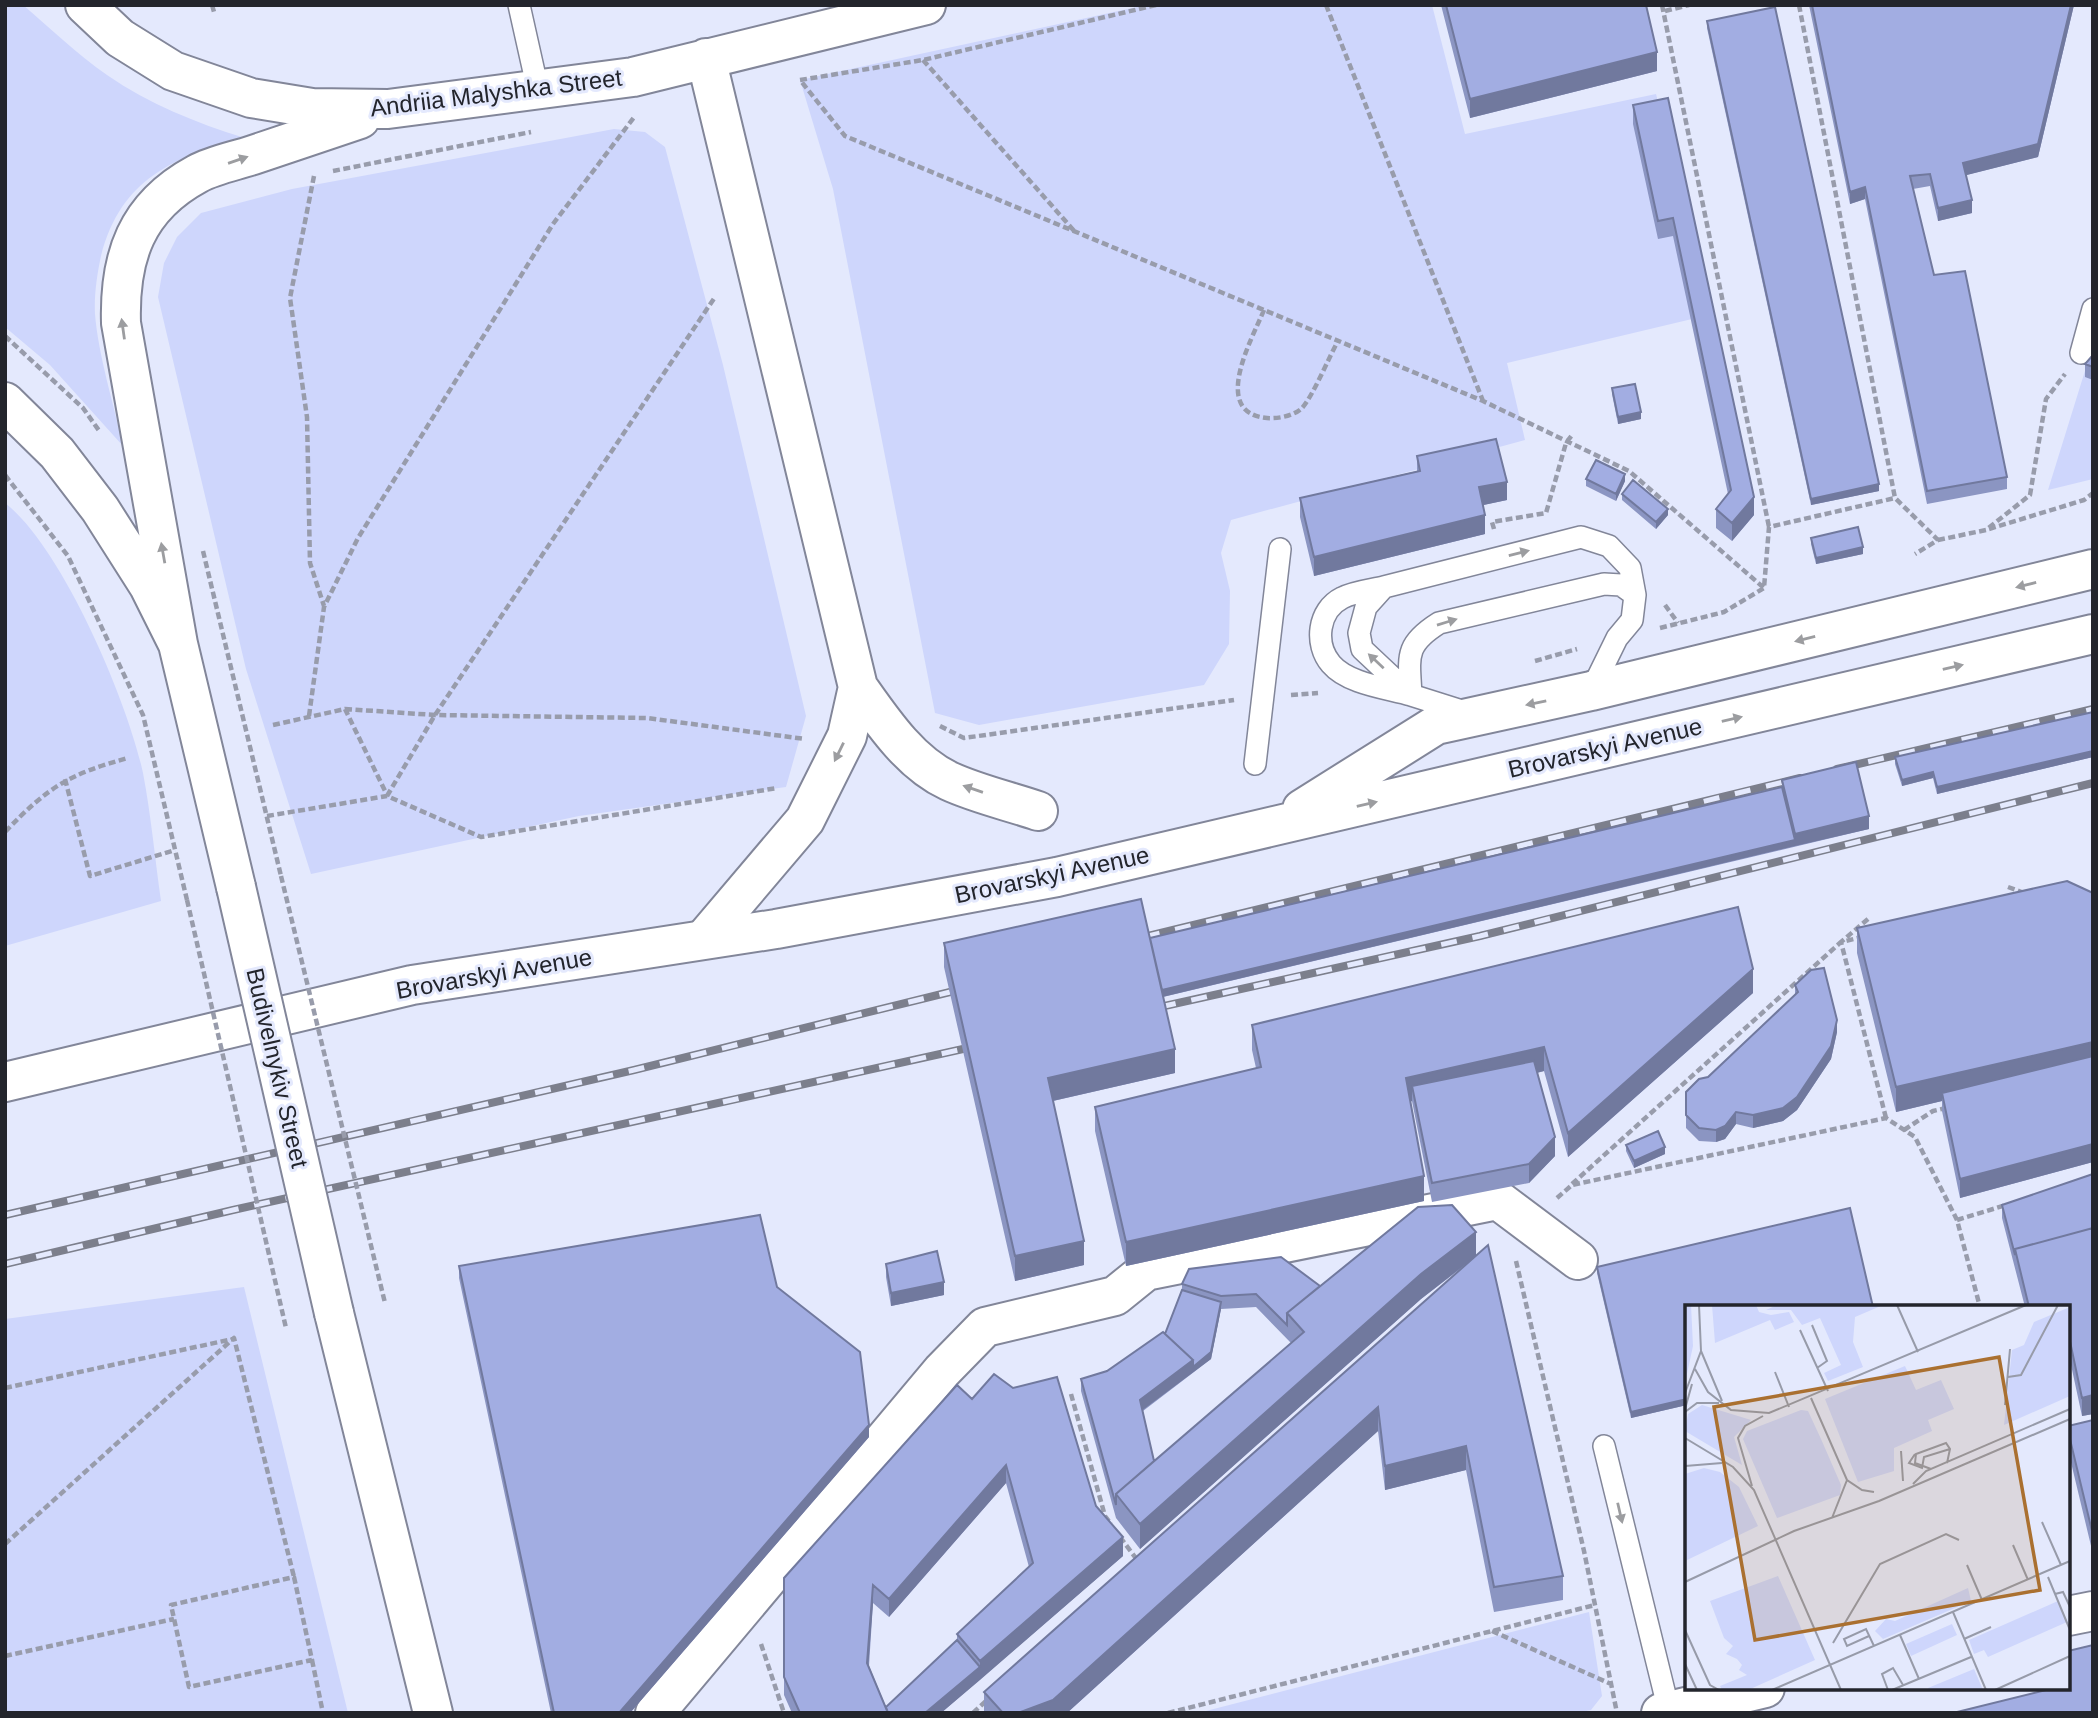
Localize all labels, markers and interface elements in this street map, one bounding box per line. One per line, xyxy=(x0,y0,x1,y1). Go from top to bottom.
street label: Andriia Malyshka Street xyxy=(369,64,624,121)
one-way arrow xyxy=(227,154,248,165)
one-way arrow xyxy=(117,317,128,339)
one-way arrow xyxy=(157,541,168,563)
one-way arrow xyxy=(1508,547,1530,558)
one-way arrow xyxy=(2015,580,2037,591)
one-way arrow xyxy=(1436,617,1457,627)
one-way arrow xyxy=(1794,634,1816,645)
one-way arrow xyxy=(1368,654,1385,670)
one-way arrow xyxy=(1942,661,1964,672)
one-way arrow xyxy=(1525,698,1547,709)
street label: Brovarskyi Avenue xyxy=(1505,712,1705,783)
one-way arrow xyxy=(1721,713,1743,724)
one-way arrow xyxy=(833,742,844,762)
one-way arrow xyxy=(963,783,984,794)
one-way arrow xyxy=(1356,798,1378,809)
street label: Brovarskyi Avenue xyxy=(952,841,1152,908)
street label: Brovarskyi Avenue xyxy=(394,943,594,1004)
street label: Budivelnykiv Street xyxy=(241,965,314,1171)
inset map xyxy=(1685,1305,2070,1690)
one-way arrow xyxy=(1615,1502,1626,1524)

